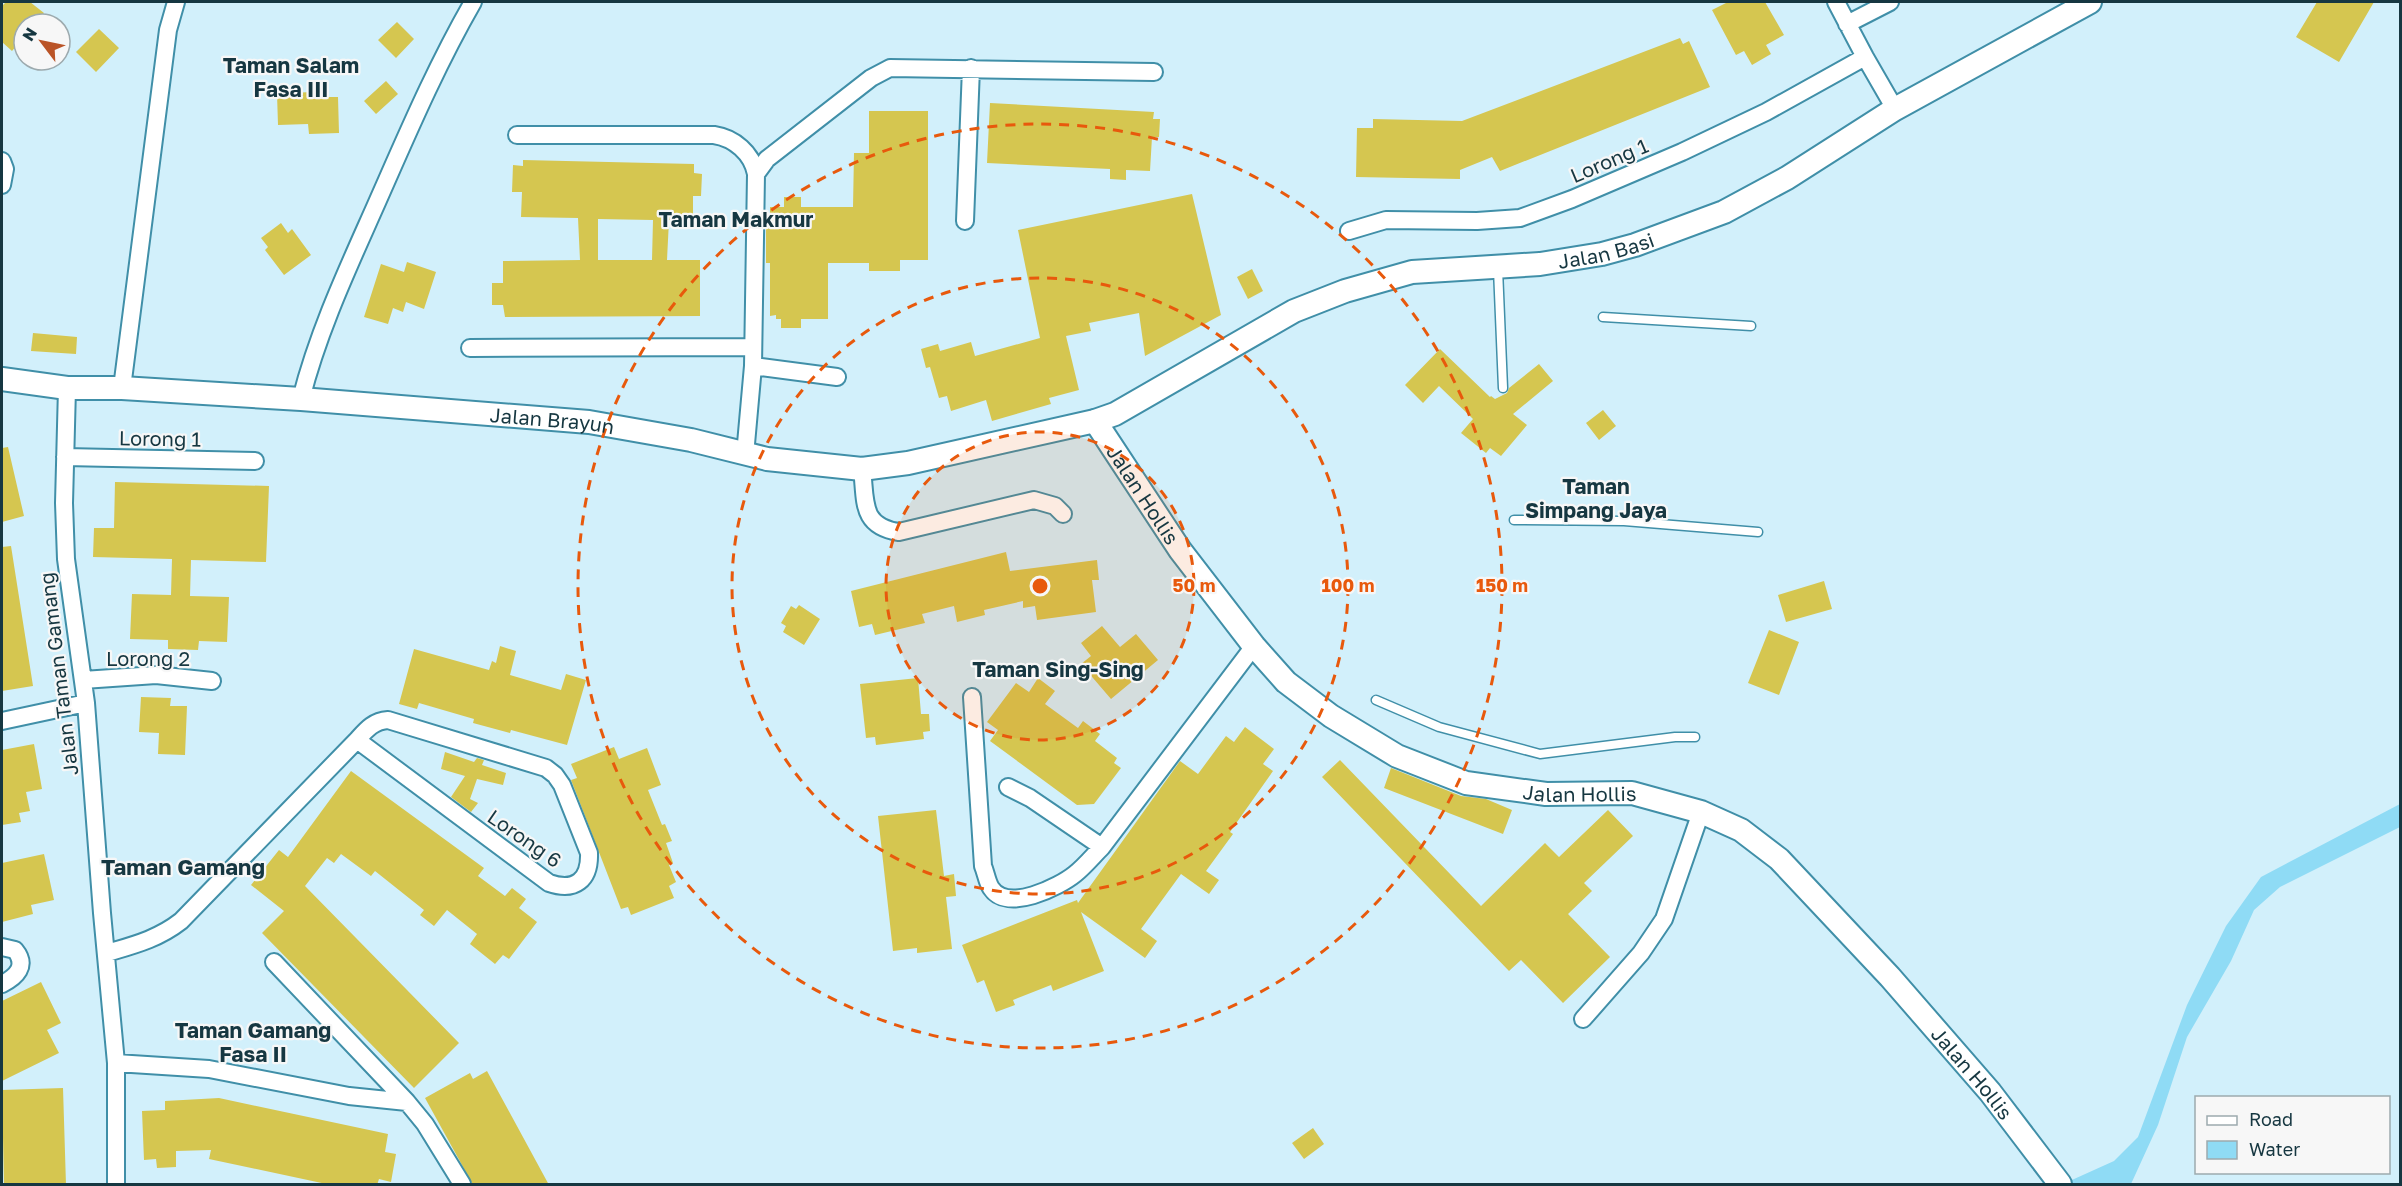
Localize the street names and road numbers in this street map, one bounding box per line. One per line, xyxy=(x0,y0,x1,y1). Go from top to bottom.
street label: Lorong 1 xyxy=(1567,133,1652,187)
street label: Jalan Basi xyxy=(1556,227,1657,273)
street label: Jalan Brayun xyxy=(489,402,616,438)
street label: Lorong 1 xyxy=(119,425,202,451)
street label: Jalan Hollis xyxy=(1102,441,1185,548)
street label: Jalan Taman Gamang xyxy=(34,571,82,777)
street label: Lorong 2 xyxy=(106,646,190,670)
street label: Jalan Hollis xyxy=(1522,779,1637,806)
street label: Lorong 6 xyxy=(484,804,566,872)
street label: Jalan Hollis xyxy=(1927,1022,2018,1124)

